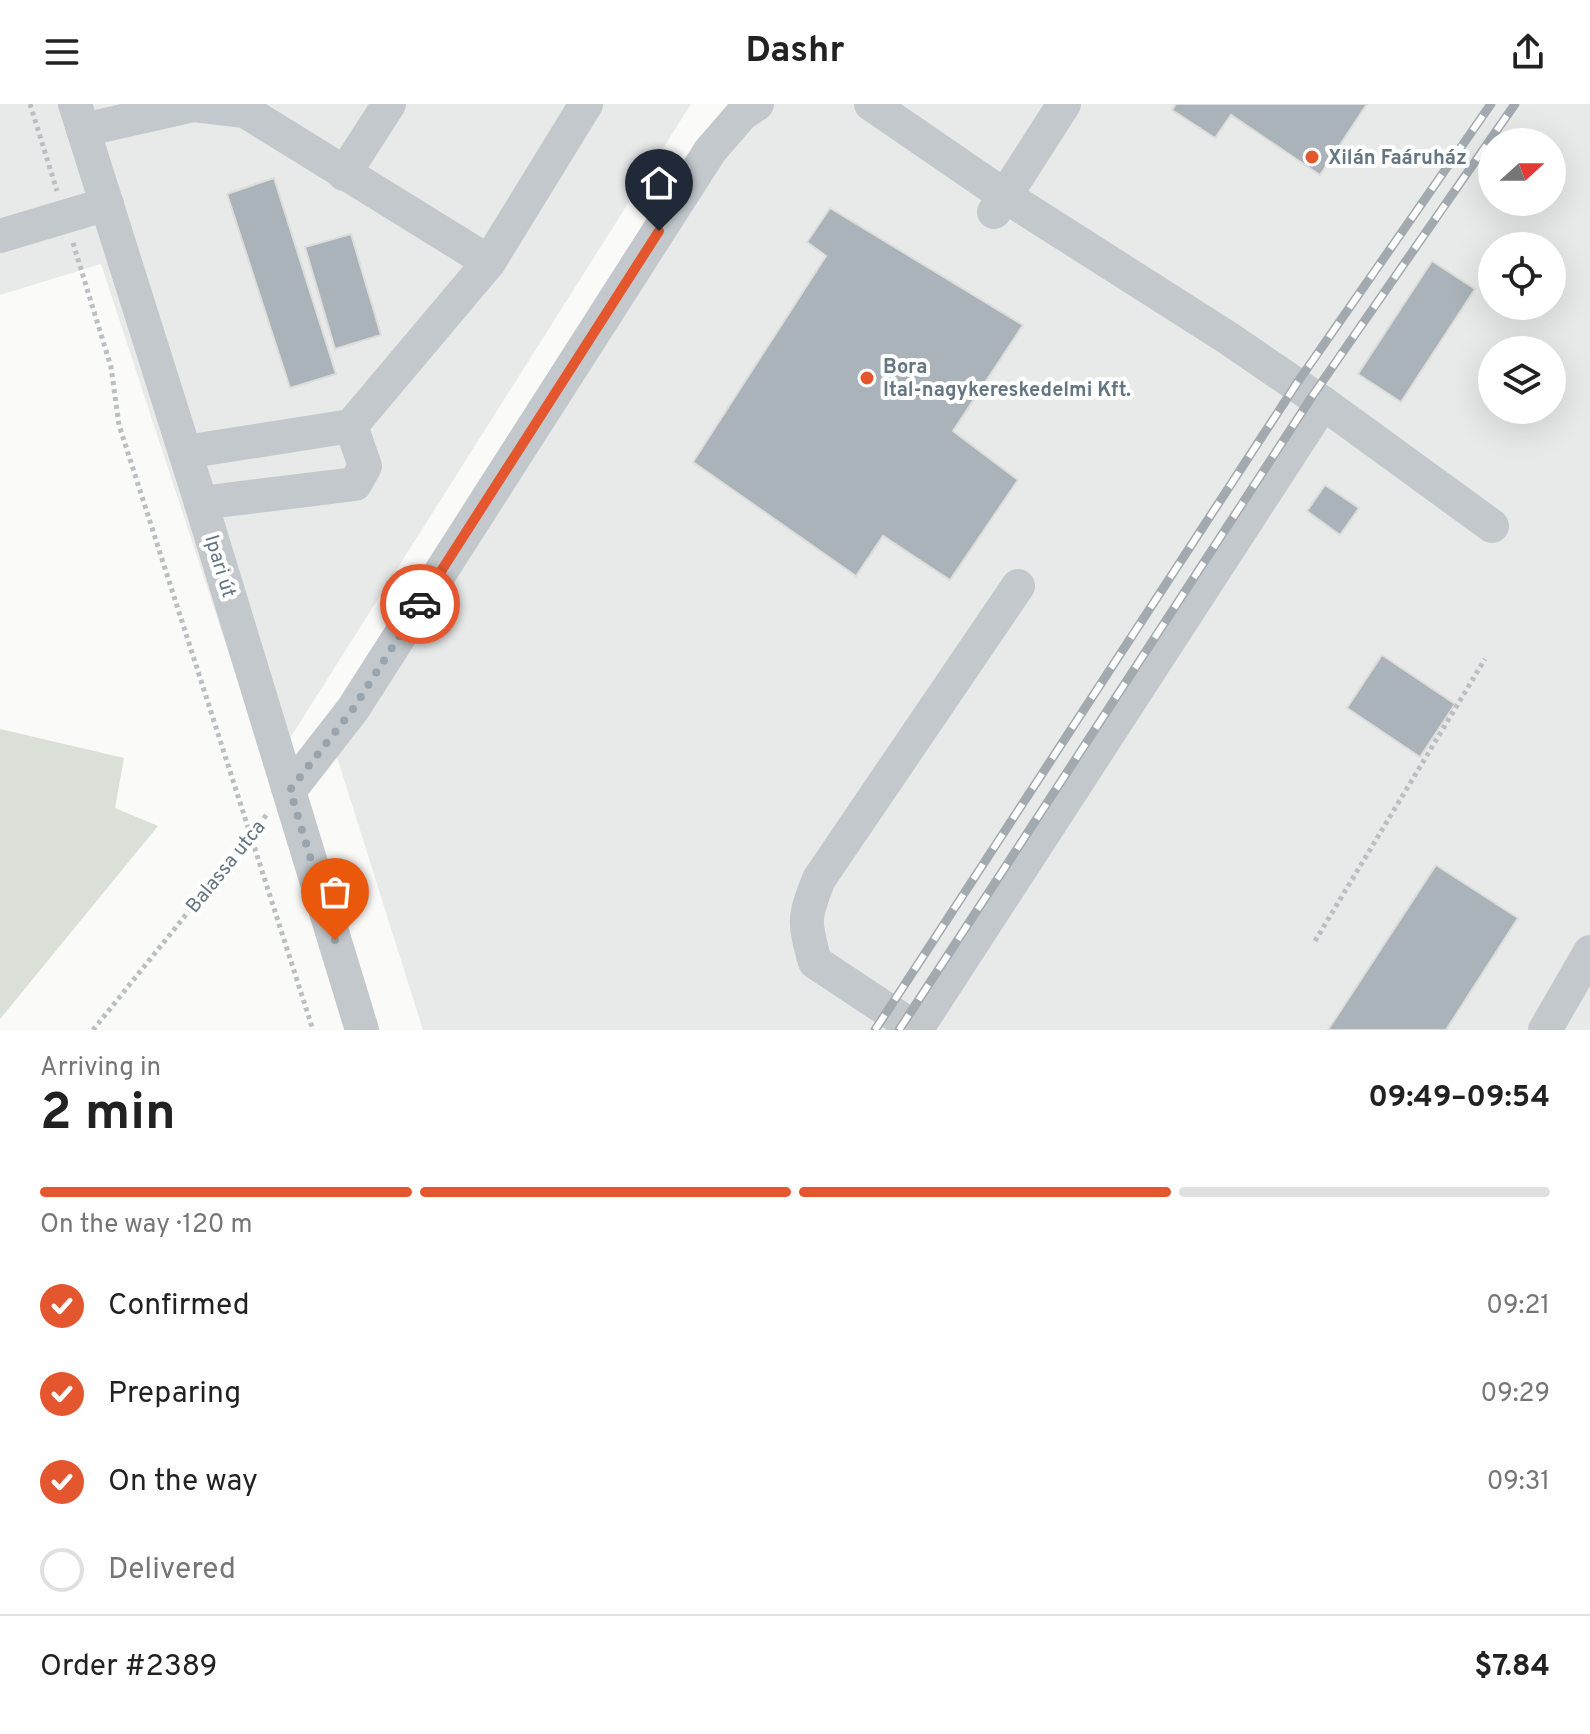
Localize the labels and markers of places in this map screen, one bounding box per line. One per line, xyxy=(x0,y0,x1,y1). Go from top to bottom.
place label: Xilán Faáruház xyxy=(1328,146,1467,172)
marker: Xilán Faáruház xyxy=(1303,148,1321,166)
pin xyxy=(625,149,693,231)
place label: Bora Ital-nagykereskedelmi Kft. xyxy=(883,355,1131,404)
marker: Bora Ital-nagykereskedelmi Kft. xyxy=(858,369,876,387)
pin xyxy=(301,858,369,940)

